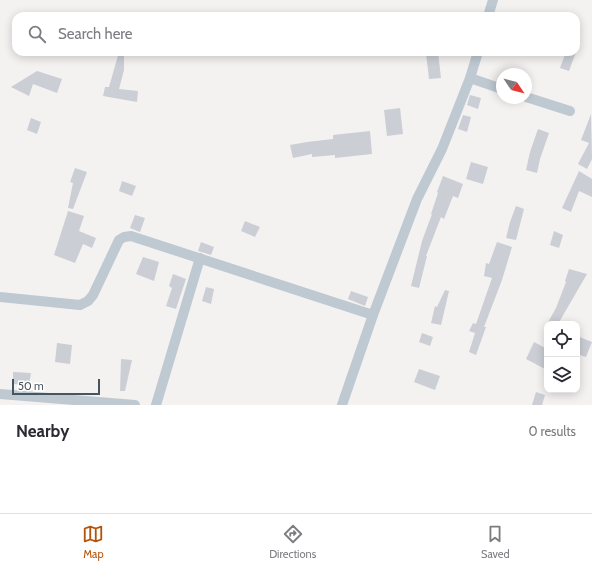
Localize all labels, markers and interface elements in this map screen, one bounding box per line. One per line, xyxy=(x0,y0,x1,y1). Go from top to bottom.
search box xyxy=(12,12,580,56)
icon: search xyxy=(26,23,48,45)
text: Search here xyxy=(58,25,133,43)
north arrow xyxy=(496,68,532,104)
map controls xyxy=(544,321,580,393)
button: locate xyxy=(544,321,580,357)
button: layers xyxy=(544,357,580,393)
scale bar xyxy=(12,377,100,396)
text: 50 m xyxy=(18,379,44,393)
text: Nearby xyxy=(16,421,69,441)
text: 0 results xyxy=(528,423,576,439)
tab: Map xyxy=(82,523,104,561)
tab: Directions xyxy=(269,523,316,561)
tab: Saved xyxy=(481,523,510,561)

